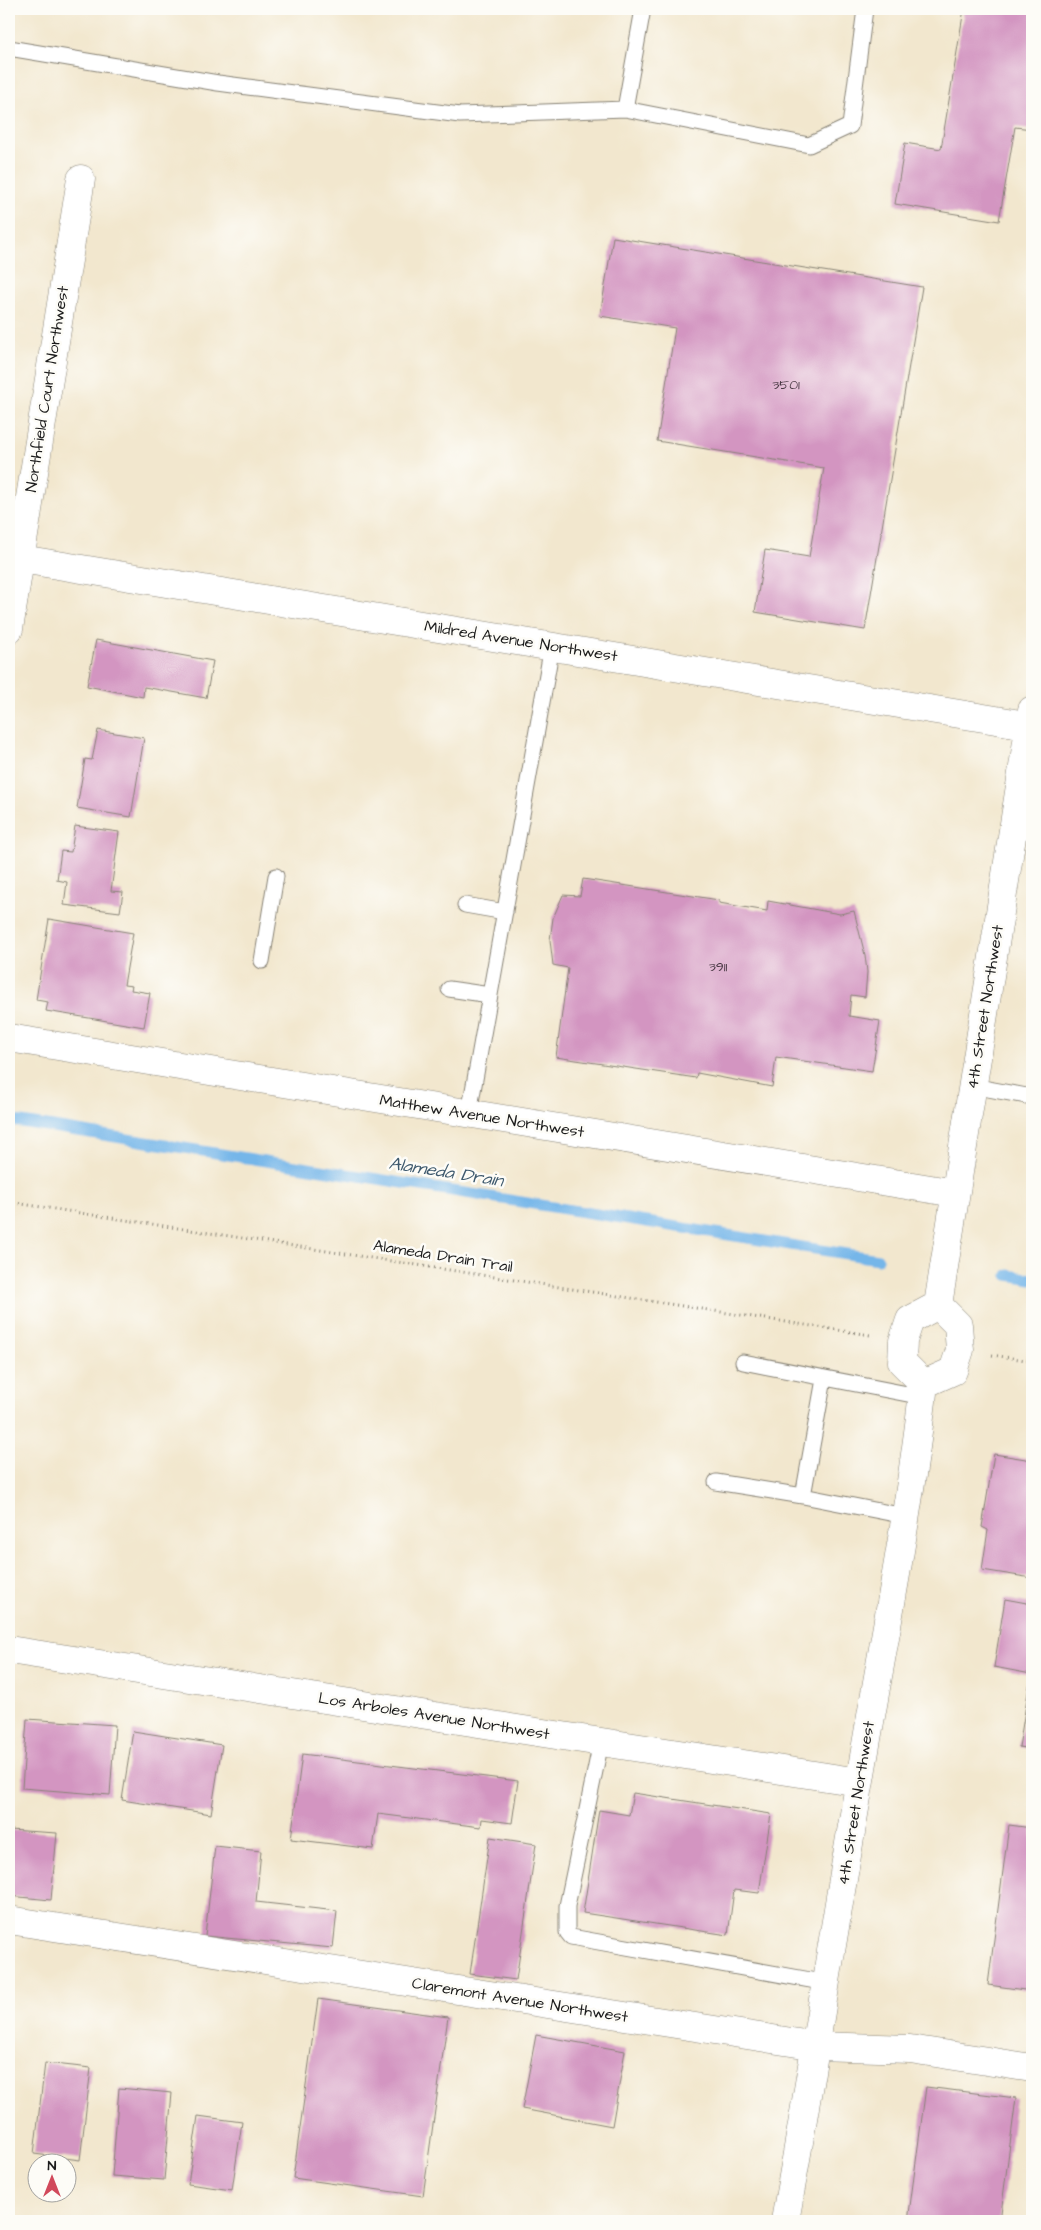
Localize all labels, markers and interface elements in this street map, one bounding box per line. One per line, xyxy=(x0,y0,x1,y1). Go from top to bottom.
street label: Northfield Court Northwest xyxy=(20,284,74,494)
house number: 3501 xyxy=(772,375,800,395)
street label: Mildred Avenue Northwest xyxy=(423,615,620,667)
street label: 4th Street Northwest xyxy=(961,923,1009,1091)
house number: 3911 xyxy=(709,957,728,977)
street label: Matthew Avenue Northwest xyxy=(378,1089,586,1143)
water label: Alameda Drain xyxy=(387,1151,507,1194)
street label: Alameda Drain Trail xyxy=(372,1234,514,1278)
street label: Los Arboles Avenue Northwest xyxy=(317,1687,552,1745)
street label: 4th Street Northwest xyxy=(832,1719,880,1887)
street label: Claremont Avenue Northwest xyxy=(410,1972,630,2028)
north arrow xyxy=(28,2152,78,2202)
text: N xyxy=(48,2156,57,2176)

